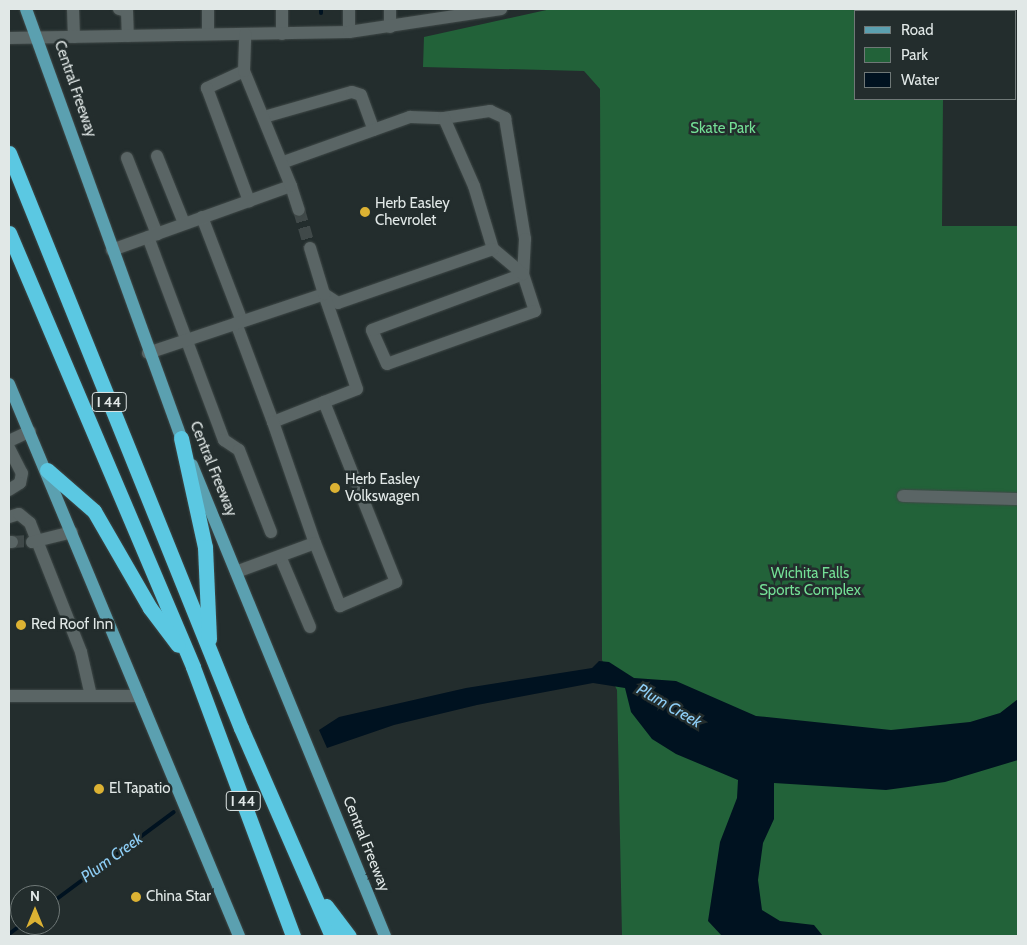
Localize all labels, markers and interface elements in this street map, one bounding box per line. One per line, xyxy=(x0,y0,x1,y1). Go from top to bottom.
legend xyxy=(854,10,1017,100)
text: Road xyxy=(901,21,934,39)
street label: Central Freeway xyxy=(50,38,100,140)
text: Park xyxy=(901,46,928,64)
text: Water xyxy=(901,71,939,89)
park label: Skate Park xyxy=(690,120,756,138)
place label: Herb Easley Chevrolet xyxy=(375,194,450,229)
marker: Herb Easley Chevrolet xyxy=(359,206,371,218)
road number: I 44 xyxy=(92,391,126,414)
street label: Central Freeway xyxy=(186,419,240,519)
place label: Herb Easley Volkswagen xyxy=(345,470,420,505)
marker: Herb Easley Volkswagen xyxy=(329,482,341,494)
park label: Wichita Falls Sports Complex xyxy=(759,564,861,599)
place label: Red Roof Inn xyxy=(31,616,113,634)
marker: Red Roof Inn xyxy=(15,619,27,631)
water label: Plum Creek xyxy=(633,680,705,732)
place label: El Tapatio xyxy=(109,780,170,798)
marker: El Tapatio xyxy=(93,783,105,795)
road number: I 44 xyxy=(226,789,260,812)
street label: Central Freeway xyxy=(339,794,393,894)
water label: Plum Creek xyxy=(77,829,147,887)
north arrow xyxy=(10,885,60,935)
text: N xyxy=(30,887,40,905)
place label: China Star xyxy=(146,888,211,906)
marker: China Star xyxy=(130,891,142,903)

